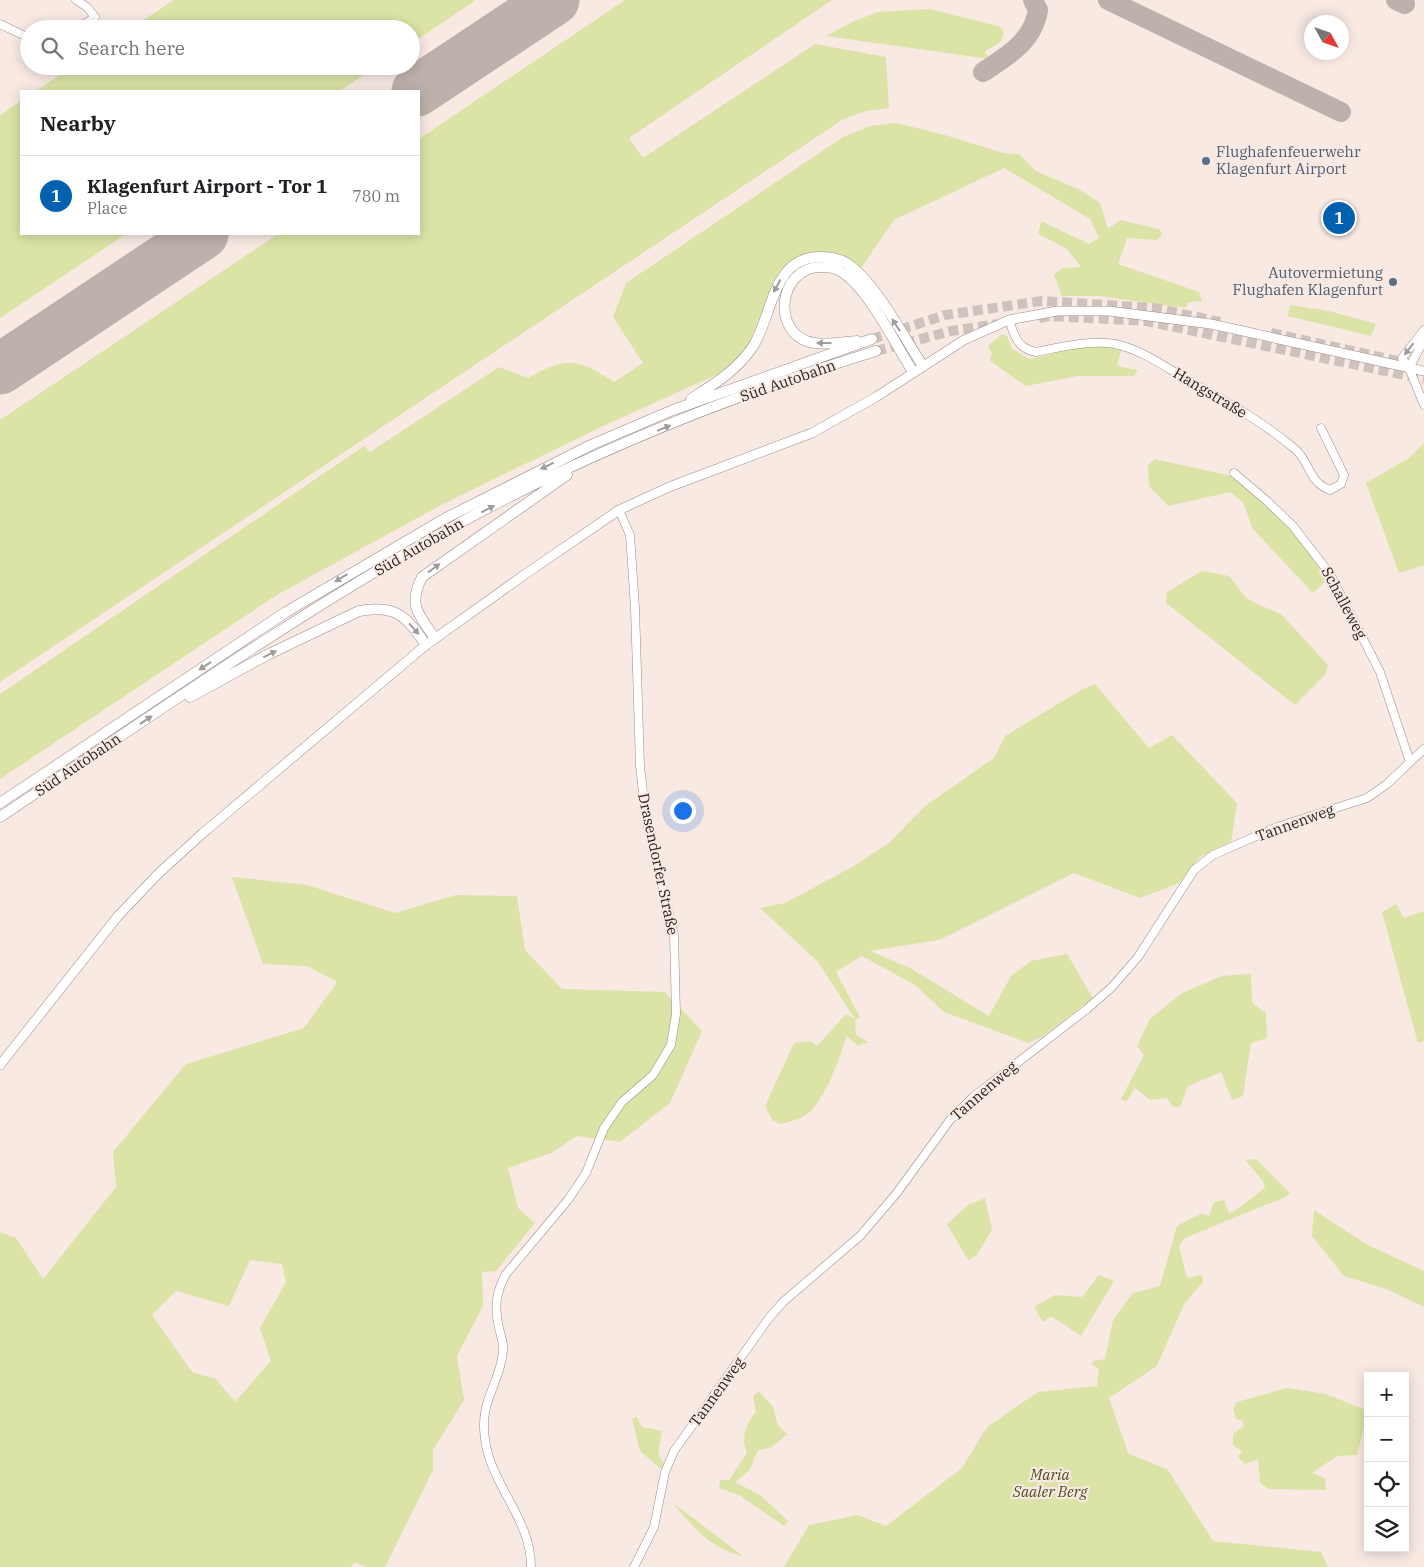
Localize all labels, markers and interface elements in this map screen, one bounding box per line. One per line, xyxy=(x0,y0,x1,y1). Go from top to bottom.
north arrow xyxy=(1304,15,1349,60)
search box xyxy=(20,20,420,75)
icon: search xyxy=(38,34,66,62)
text: Search here xyxy=(78,36,185,60)
text: Nearby xyxy=(40,109,116,137)
place label: Flughafenfeuerwehr Klagenfurt Airport xyxy=(1216,142,1361,178)
marker: Flughafenfeuerwehr Klagenfurt Airport xyxy=(1200,155,1212,167)
text: Klagenfurt Airport - Tor 1 xyxy=(87,174,327,198)
text: 1 xyxy=(51,186,61,206)
text: 780 m xyxy=(352,186,400,206)
text: Place xyxy=(87,198,127,218)
pin: 1 xyxy=(1323,199,1355,237)
place label: Autovermietung Flughafen Klagenfurt xyxy=(1233,263,1383,299)
marker: Autovermietung Flughafen Klagenfurt xyxy=(1387,276,1399,288)
one-way arrow xyxy=(773,280,782,293)
one-way arrow xyxy=(891,319,901,332)
one-way arrow xyxy=(816,339,832,347)
one-way arrow xyxy=(1403,342,1414,355)
street label: Süd Autobahn xyxy=(737,355,839,406)
street label: Hangstraße xyxy=(1170,363,1251,422)
one-way arrow xyxy=(657,423,672,431)
one-way arrow xyxy=(540,462,555,471)
one-way arrow xyxy=(481,505,495,513)
street label: Süd Autobahn xyxy=(371,513,467,580)
one-way arrow xyxy=(427,563,441,573)
street label: Schalleweg xyxy=(1318,563,1371,642)
one-way arrow xyxy=(334,574,349,582)
one-way arrow xyxy=(408,623,420,635)
one-way arrow xyxy=(262,650,277,658)
one-way arrow xyxy=(198,662,211,671)
one-way arrow xyxy=(139,715,152,725)
street label: Süd Autobahn xyxy=(31,729,125,800)
street label: Drasendorfer Straße xyxy=(634,791,683,937)
your location xyxy=(670,798,696,824)
street label: Tannenweg xyxy=(1253,800,1336,845)
street label: Tannenweg xyxy=(947,1057,1021,1125)
street label: Tannenweg xyxy=(685,1353,748,1430)
map controls xyxy=(1364,1372,1409,1552)
button: + xyxy=(1364,1372,1409,1417)
button: − xyxy=(1364,1417,1409,1462)
button: locate xyxy=(1364,1462,1409,1507)
park label: Maria Saaler Berg xyxy=(1012,1465,1088,1501)
button: layers xyxy=(1364,1507,1409,1552)

